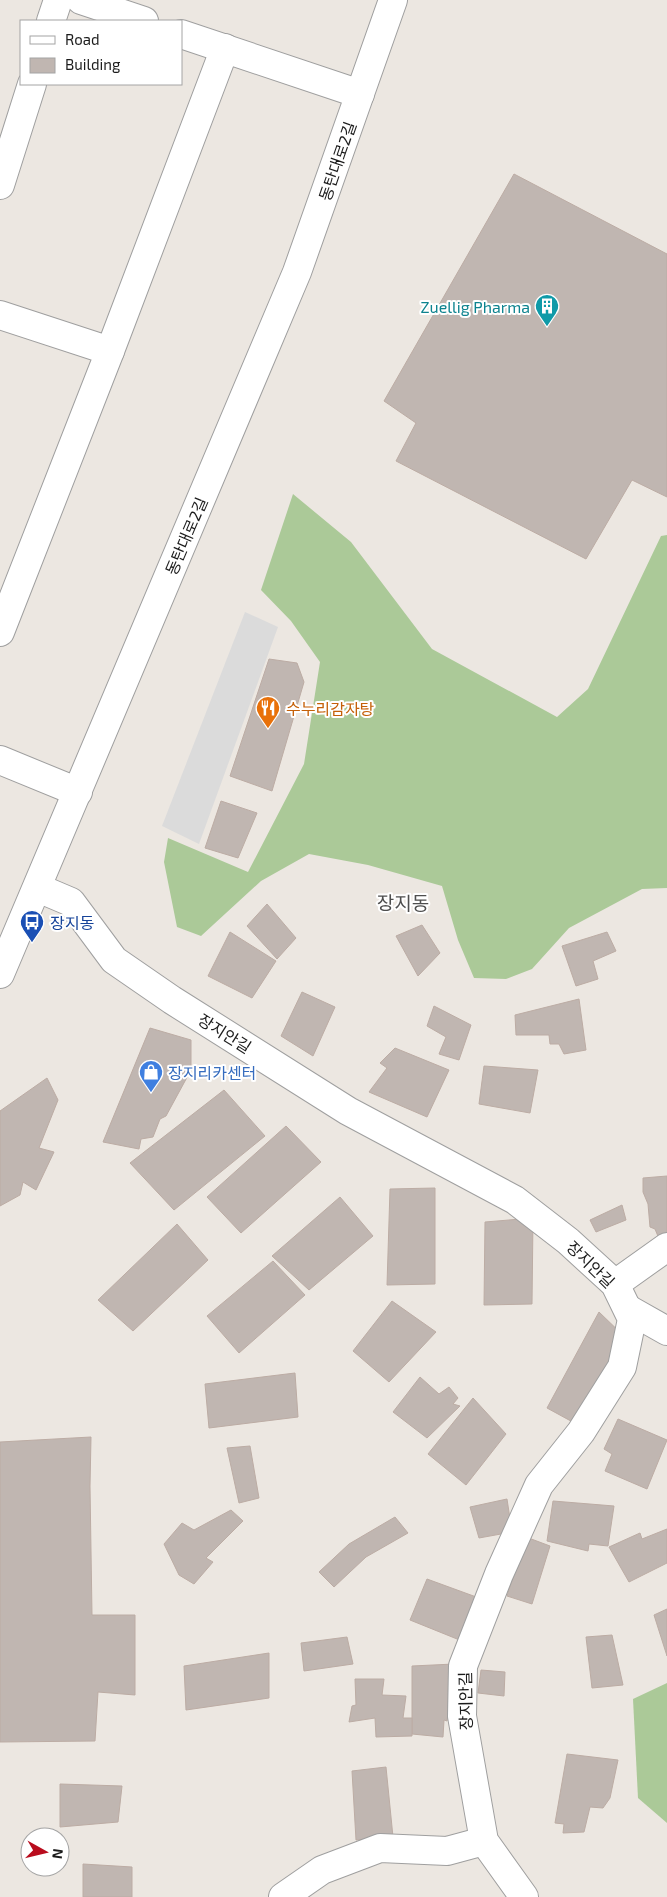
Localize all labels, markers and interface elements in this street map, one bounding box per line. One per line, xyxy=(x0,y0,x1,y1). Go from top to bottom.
legend xyxy=(20,20,182,85)
text: Road xyxy=(65,30,100,48)
text: Building xyxy=(65,55,121,73)
street label: 동탄대로2길 xyxy=(315,119,359,203)
building icon: Zuellig Pharma xyxy=(534,293,560,327)
place label: Zuellig Pharma xyxy=(421,297,530,316)
street label: 동탄대로2길 xyxy=(161,494,211,578)
restaurant icon: 수누리감자탕 xyxy=(255,695,281,729)
place label: 수누리감자탕 xyxy=(286,699,375,718)
district label: 장지동 xyxy=(377,891,429,914)
bus stop icon: 장지동 xyxy=(19,909,45,943)
place label: 장지동 xyxy=(50,913,94,932)
street label: 장지안길 xyxy=(195,1009,255,1057)
shop icon: 장지리카센터 xyxy=(138,1059,164,1093)
place label: 장지리카센터 xyxy=(168,1063,256,1082)
street label: 장지안길 xyxy=(563,1237,619,1291)
street label: 장지안길 xyxy=(455,1671,475,1731)
north arrow xyxy=(20,1827,70,1877)
text: N xyxy=(49,1848,67,1860)

